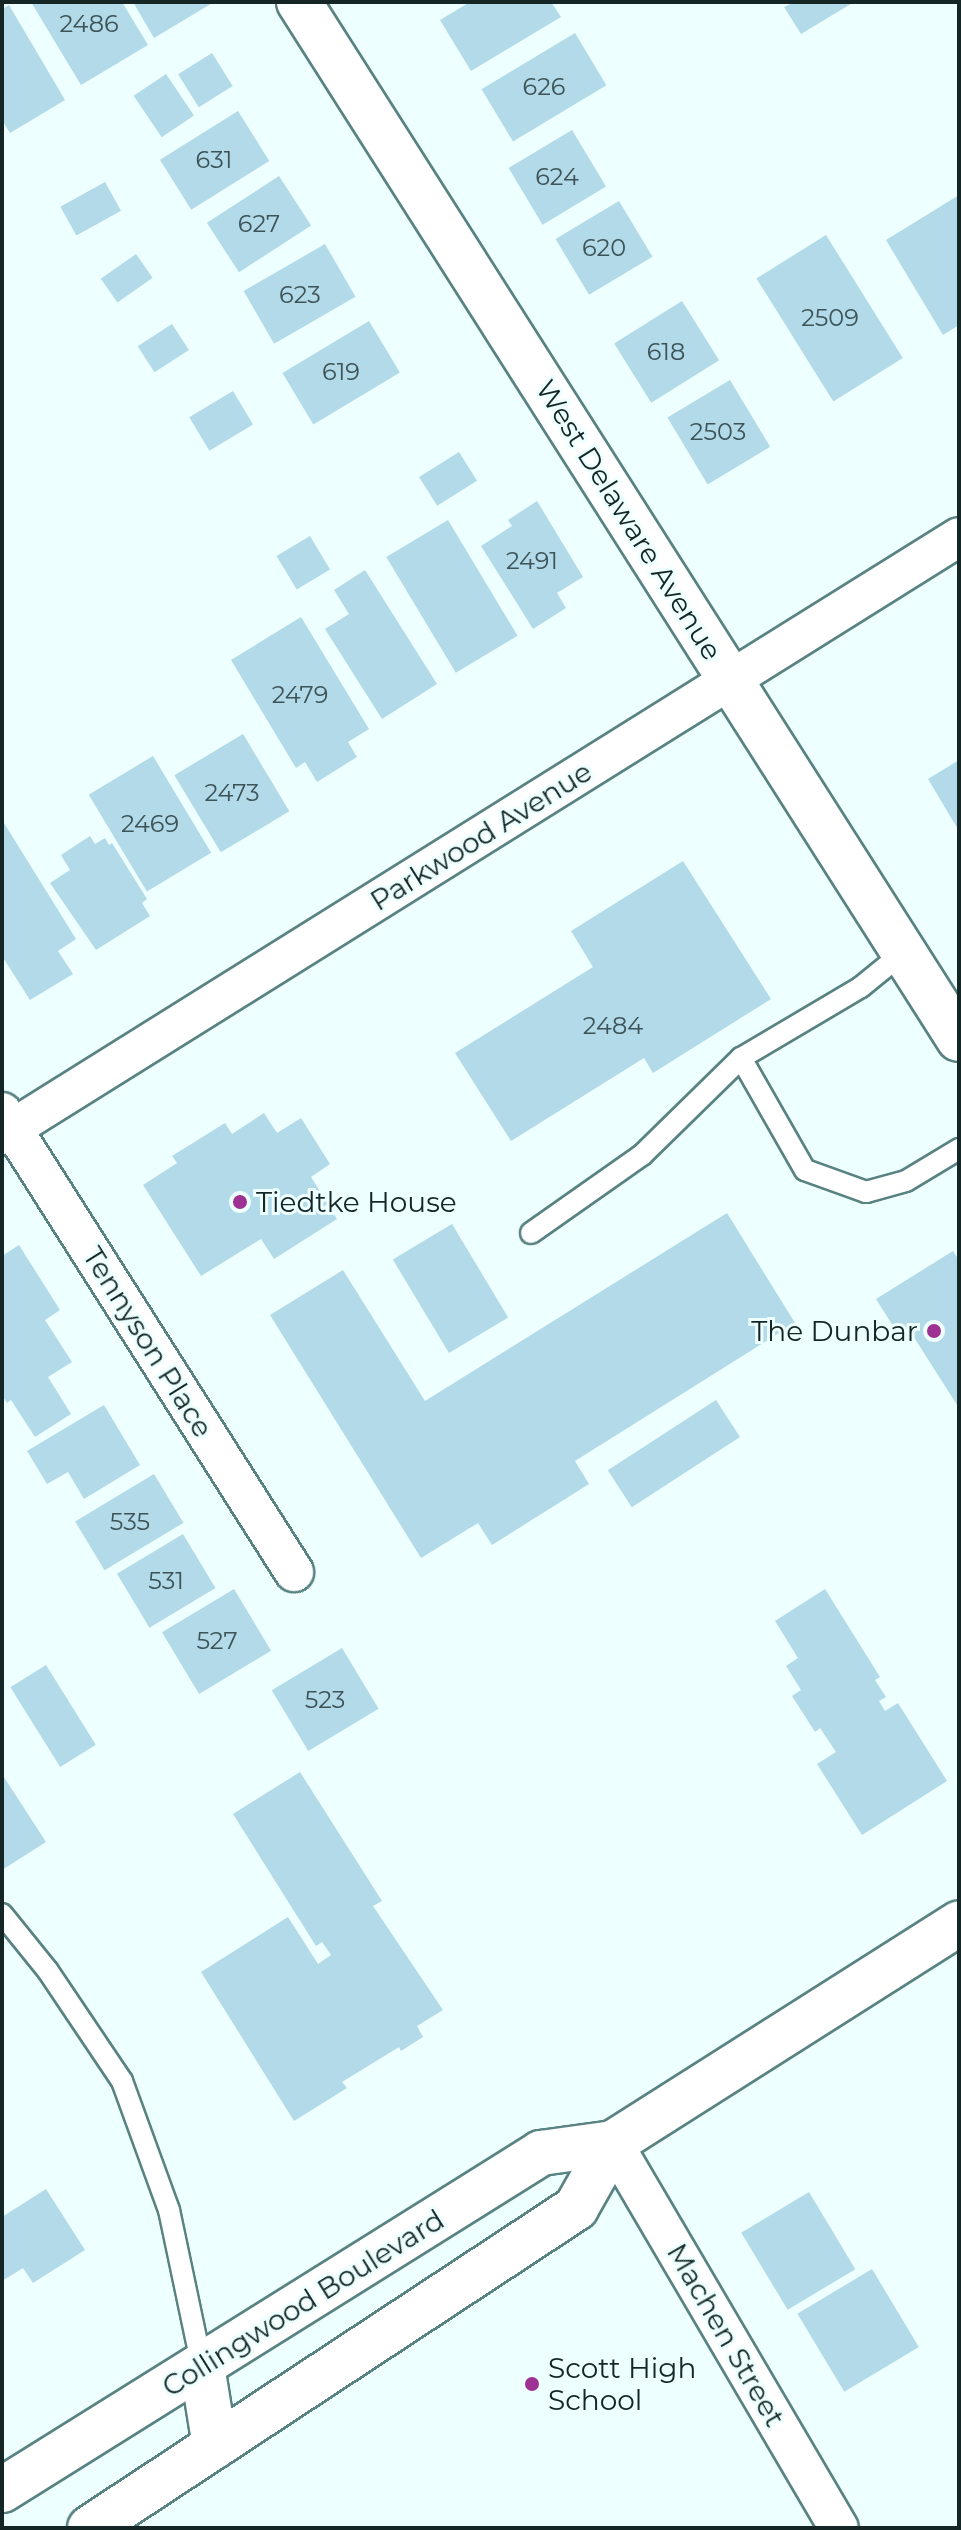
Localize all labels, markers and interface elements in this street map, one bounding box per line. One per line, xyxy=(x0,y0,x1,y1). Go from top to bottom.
house number: 2486 xyxy=(59,10,119,38)
house number: 626 xyxy=(523,73,565,101)
house number: 631 xyxy=(196,146,232,174)
house number: 624 xyxy=(535,163,579,191)
house number: 627 xyxy=(238,210,280,238)
house number: 620 xyxy=(582,234,626,262)
house number: 623 xyxy=(279,281,321,309)
house number: 2509 xyxy=(801,304,859,332)
house number: 618 xyxy=(647,338,685,366)
house number: 619 xyxy=(322,358,360,386)
street label: West Delaware Avenue xyxy=(529,374,729,666)
house number: 2503 xyxy=(690,418,746,446)
house number: 2491 xyxy=(506,547,558,575)
house number: 2479 xyxy=(272,681,328,709)
street label: Parkwood Avenue xyxy=(364,754,598,918)
house number: 2473 xyxy=(204,779,260,807)
house number: 2469 xyxy=(121,810,179,838)
house number: 2484 xyxy=(583,1012,643,1040)
place label: Tiedtke House xyxy=(256,1185,457,1219)
marker: Tiedtke House xyxy=(231,1193,249,1211)
street label: Tennyson Place xyxy=(76,1241,220,1443)
place label: The Dunbar xyxy=(751,1314,918,1348)
marker: The Dunbar xyxy=(925,1322,943,1340)
house number: 535 xyxy=(110,1508,150,1536)
house number: 531 xyxy=(148,1567,184,1595)
house number: 527 xyxy=(196,1627,238,1655)
house number: 523 xyxy=(305,1686,345,1714)
street label: Collingwood Boulevard xyxy=(156,2202,450,2404)
street label: Machen Street xyxy=(660,2238,792,2432)
place label: Scott High School xyxy=(548,2351,696,2417)
marker: Scott High School xyxy=(523,2375,541,2393)

